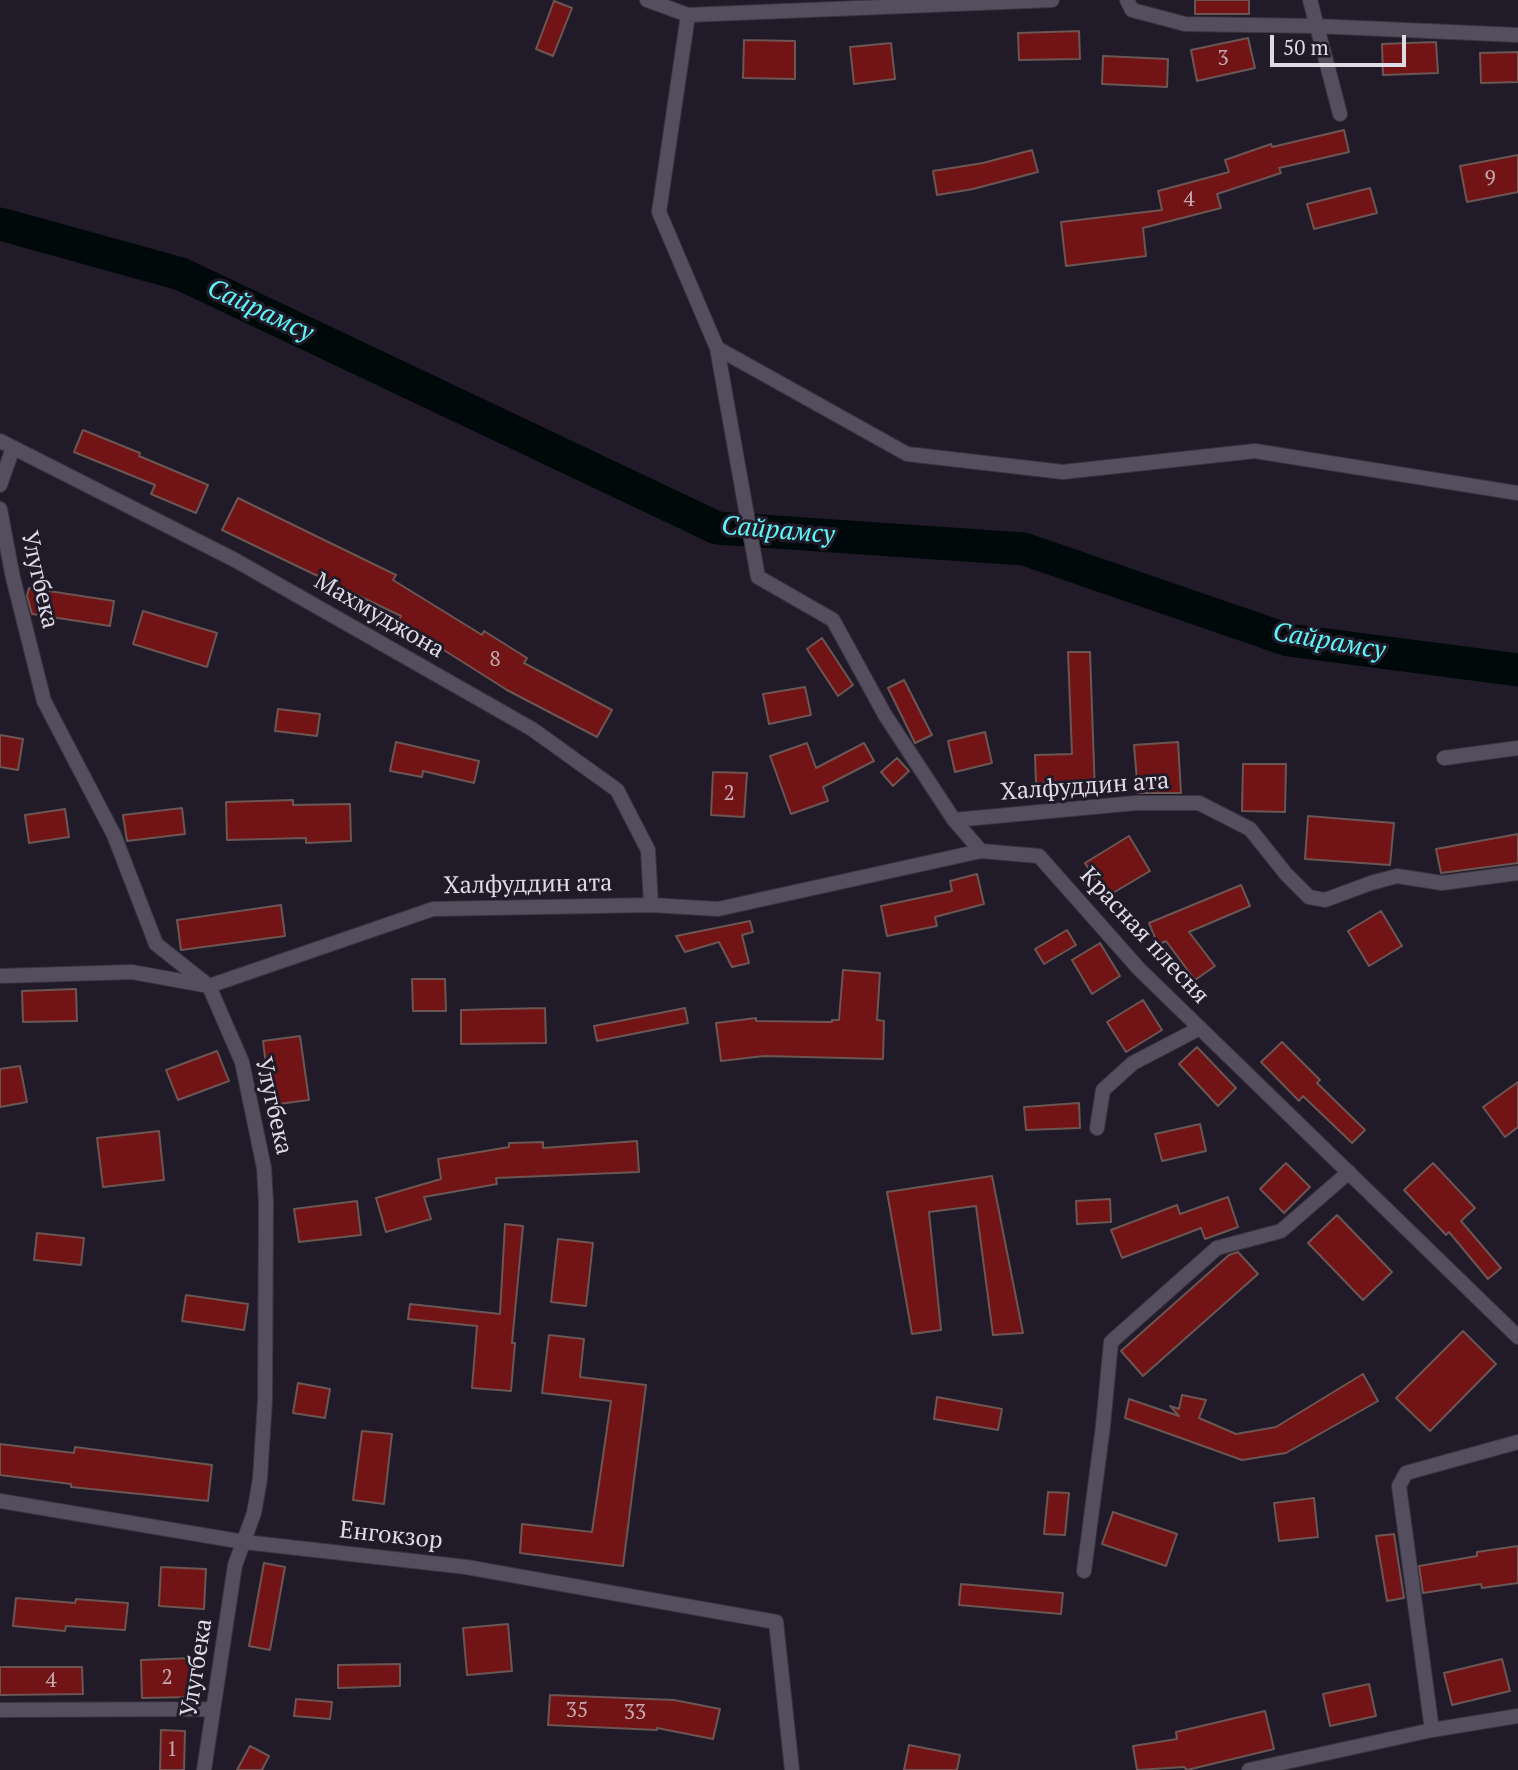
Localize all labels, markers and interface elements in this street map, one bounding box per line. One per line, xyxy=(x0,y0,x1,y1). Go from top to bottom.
scale bar xyxy=(1273,21,1410,65)
text: 50 m xyxy=(1283,33,1329,61)
house number: 3 xyxy=(1217,46,1229,72)
house number: 9 xyxy=(1484,166,1496,192)
house number: 4 xyxy=(1183,187,1195,213)
water label: Сайрамсу xyxy=(202,273,318,349)
water label: Сайрамсу xyxy=(720,511,836,551)
street label: Улугбека xyxy=(14,528,64,632)
street label: Махмуджона xyxy=(309,567,449,665)
water label: Сайрамсу xyxy=(1270,617,1388,667)
house number: 8 xyxy=(489,647,501,673)
street label: Халфуддин ата xyxy=(1000,767,1170,807)
house number: 2 xyxy=(723,781,735,807)
street label: Красная плесня xyxy=(1073,862,1215,1010)
street label: Халфуддин ата xyxy=(443,869,613,901)
street label: Улугбека xyxy=(248,1054,298,1158)
street label: Енгокзор xyxy=(338,1516,444,1556)
street label: Улугбека xyxy=(175,1617,219,1719)
house number: 2 xyxy=(161,1665,173,1691)
house number: 4 xyxy=(45,1668,57,1694)
house number: 35 xyxy=(566,1698,588,1724)
house number: 33 xyxy=(624,1700,646,1726)
house number: 1 xyxy=(166,1737,178,1763)

